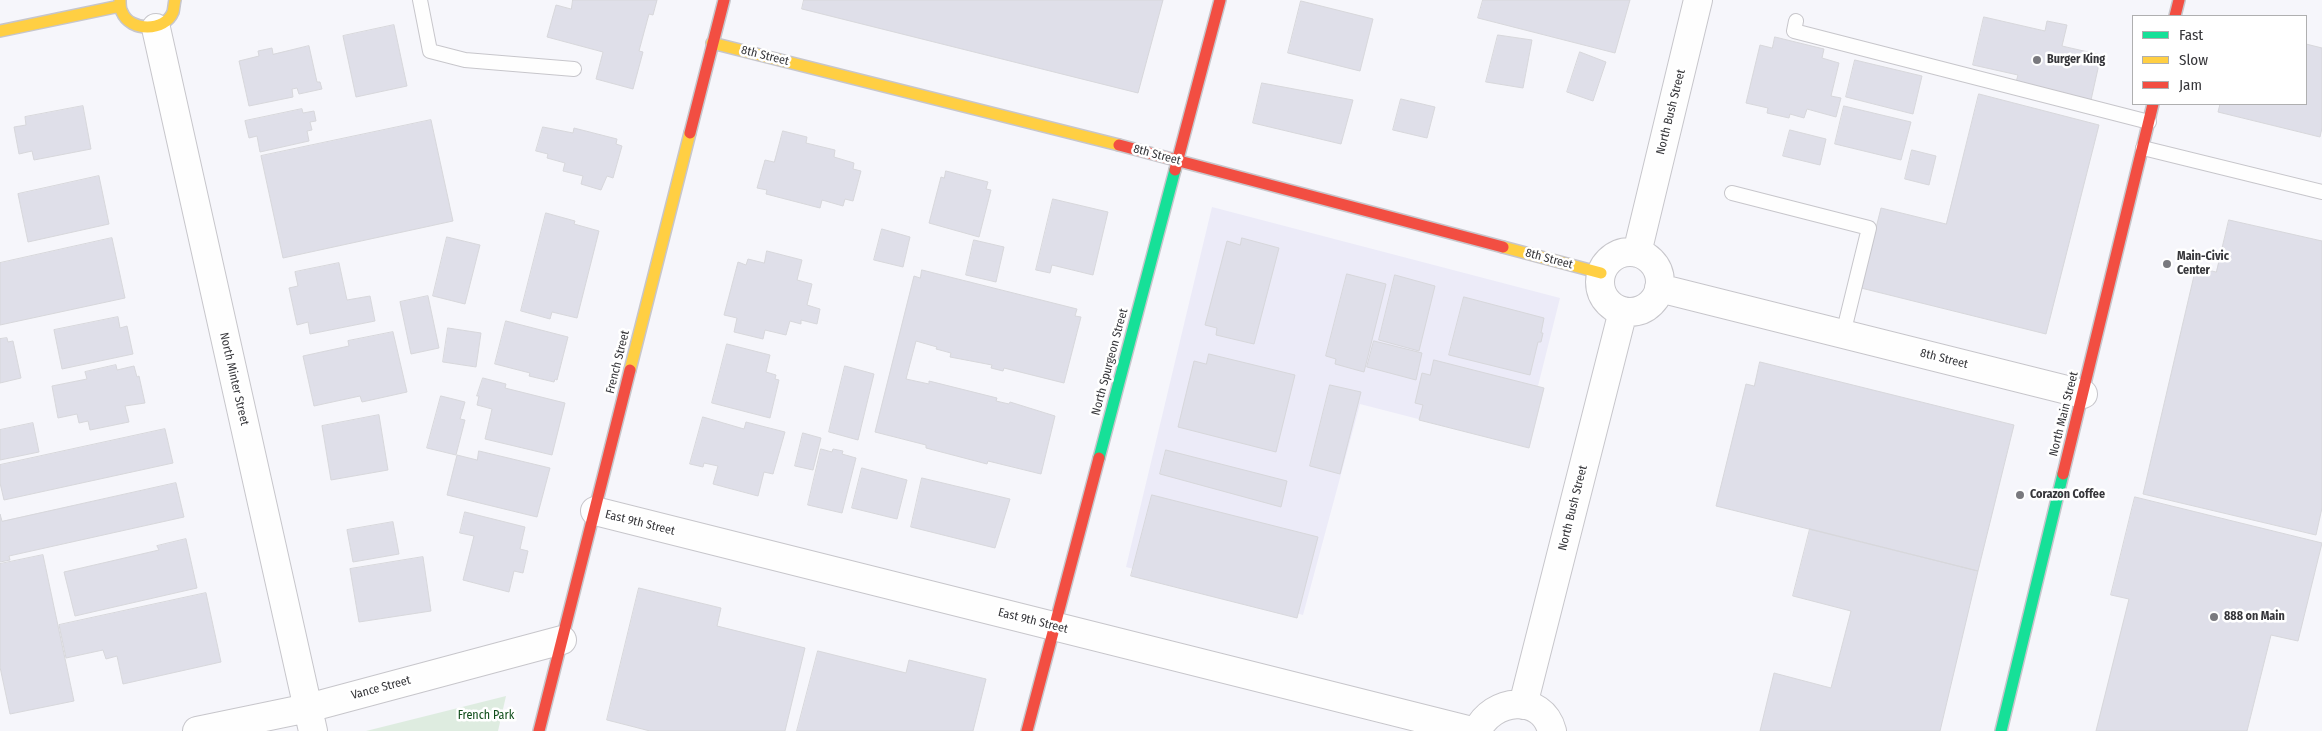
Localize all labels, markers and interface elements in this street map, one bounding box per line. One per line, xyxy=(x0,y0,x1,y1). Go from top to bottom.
legend xyxy=(2132,15,2307,105)
text: Fast xyxy=(2179,26,2203,44)
street label: 8th Street xyxy=(740,43,790,69)
text: Slow xyxy=(2179,51,2208,69)
place label: Burger King xyxy=(2047,53,2105,67)
marker: Burger King xyxy=(2031,54,2043,66)
street label: North Bush Street xyxy=(1653,68,1689,156)
text: Jam xyxy=(2179,76,2202,94)
street label: 8th Street xyxy=(1132,142,1182,168)
street label: 8th Street xyxy=(1524,246,1574,272)
place label: Main-Civic Center xyxy=(2177,250,2229,278)
marker: Main-Civic Center xyxy=(2161,258,2173,270)
street label: North Spurgeon Street xyxy=(1089,307,1131,417)
street label: French Street xyxy=(603,329,633,395)
street label: North Minter Street xyxy=(216,331,252,427)
street label: 8th Street xyxy=(1919,346,1969,372)
street label: North Main Street xyxy=(2046,370,2082,458)
street label: North Bush Street xyxy=(1555,464,1591,552)
place label: Corazon Coffee xyxy=(2030,488,2105,502)
marker: Corazon Coffee xyxy=(2014,489,2026,501)
street label: East 9th Street xyxy=(604,507,676,539)
street label: East 9th Street xyxy=(997,605,1069,637)
place label: 888 on Main xyxy=(2224,610,2285,624)
marker: 888 on Main xyxy=(2208,611,2220,623)
street label: Vance Street xyxy=(350,673,412,703)
park label: French Park xyxy=(458,709,514,723)

